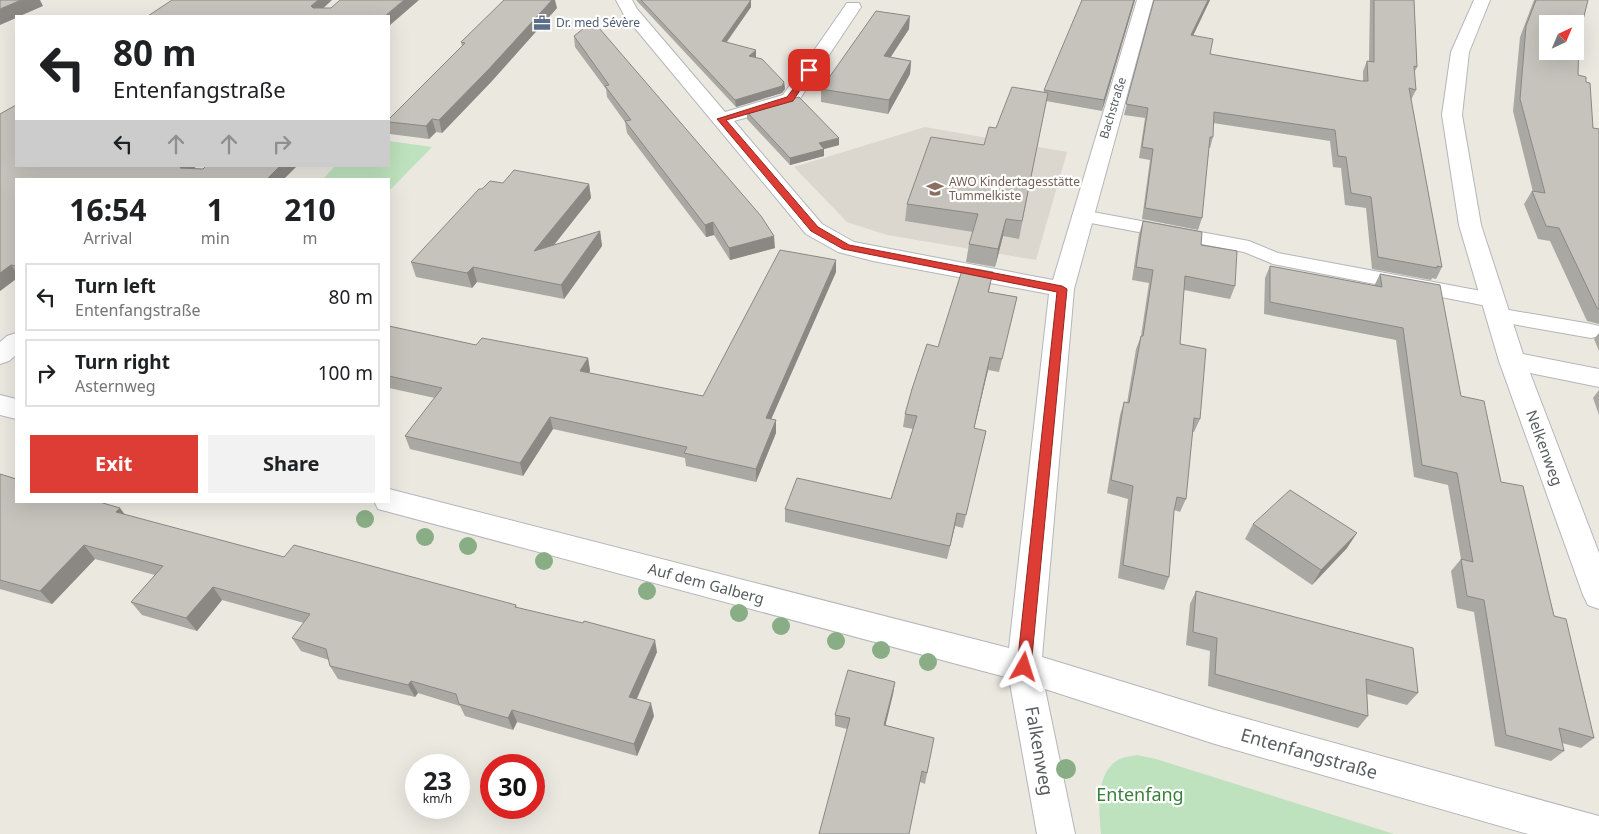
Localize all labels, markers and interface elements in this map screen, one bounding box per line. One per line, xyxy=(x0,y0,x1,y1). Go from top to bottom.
office icon: Dr. med Sévère xyxy=(532,13,552,33)
place label: Dr. med Sévère xyxy=(556,14,640,31)
north arrow xyxy=(1539,15,1584,60)
map controls xyxy=(1539,15,1584,60)
text: 80 m xyxy=(113,29,196,76)
icon: left xyxy=(30,35,95,100)
pin xyxy=(788,49,830,91)
icon: arrive xyxy=(795,56,823,84)
text: Entenfangstraße xyxy=(113,74,286,104)
street label: Bachstraße xyxy=(1095,75,1130,141)
icon: left xyxy=(109,130,137,158)
icon: ahead xyxy=(162,130,190,158)
icon: ahead xyxy=(215,130,243,158)
icon: right xyxy=(268,130,296,158)
place label: AWO Kindertagesstätte Tummelkiste xyxy=(949,173,1080,204)
school or university icon: AWO Kindertagesstätte Tummelkiste xyxy=(925,179,945,199)
text: 16:54 xyxy=(69,189,146,230)
text: 1 xyxy=(207,189,224,230)
text: 210 xyxy=(284,189,336,230)
text: Arrival xyxy=(83,227,132,249)
text: min xyxy=(201,227,230,249)
text: m xyxy=(302,227,317,249)
text: Turn left xyxy=(75,273,156,299)
icon: left xyxy=(32,283,60,311)
text: 80 m xyxy=(329,284,373,310)
text: Entenfangstraße xyxy=(75,299,201,321)
text: Turn right xyxy=(75,349,170,375)
icon: right xyxy=(32,359,60,387)
text: 100 m xyxy=(318,360,373,386)
text: Asternweg xyxy=(75,375,156,397)
street label: Nelkenweg xyxy=(1522,407,1568,488)
button: Exit xyxy=(30,435,198,493)
button: Share xyxy=(208,435,375,493)
street label: Auf dem Galberg xyxy=(646,558,767,608)
position arrow xyxy=(997,640,1049,692)
street label: Falkenweg xyxy=(1020,704,1060,797)
street label: Entenfangstraße xyxy=(1238,722,1380,784)
speed limit sign: 30 xyxy=(480,754,545,819)
text: 23 xyxy=(423,763,452,797)
park label: Entenfang xyxy=(1096,782,1184,806)
text: km/h xyxy=(423,790,452,807)

